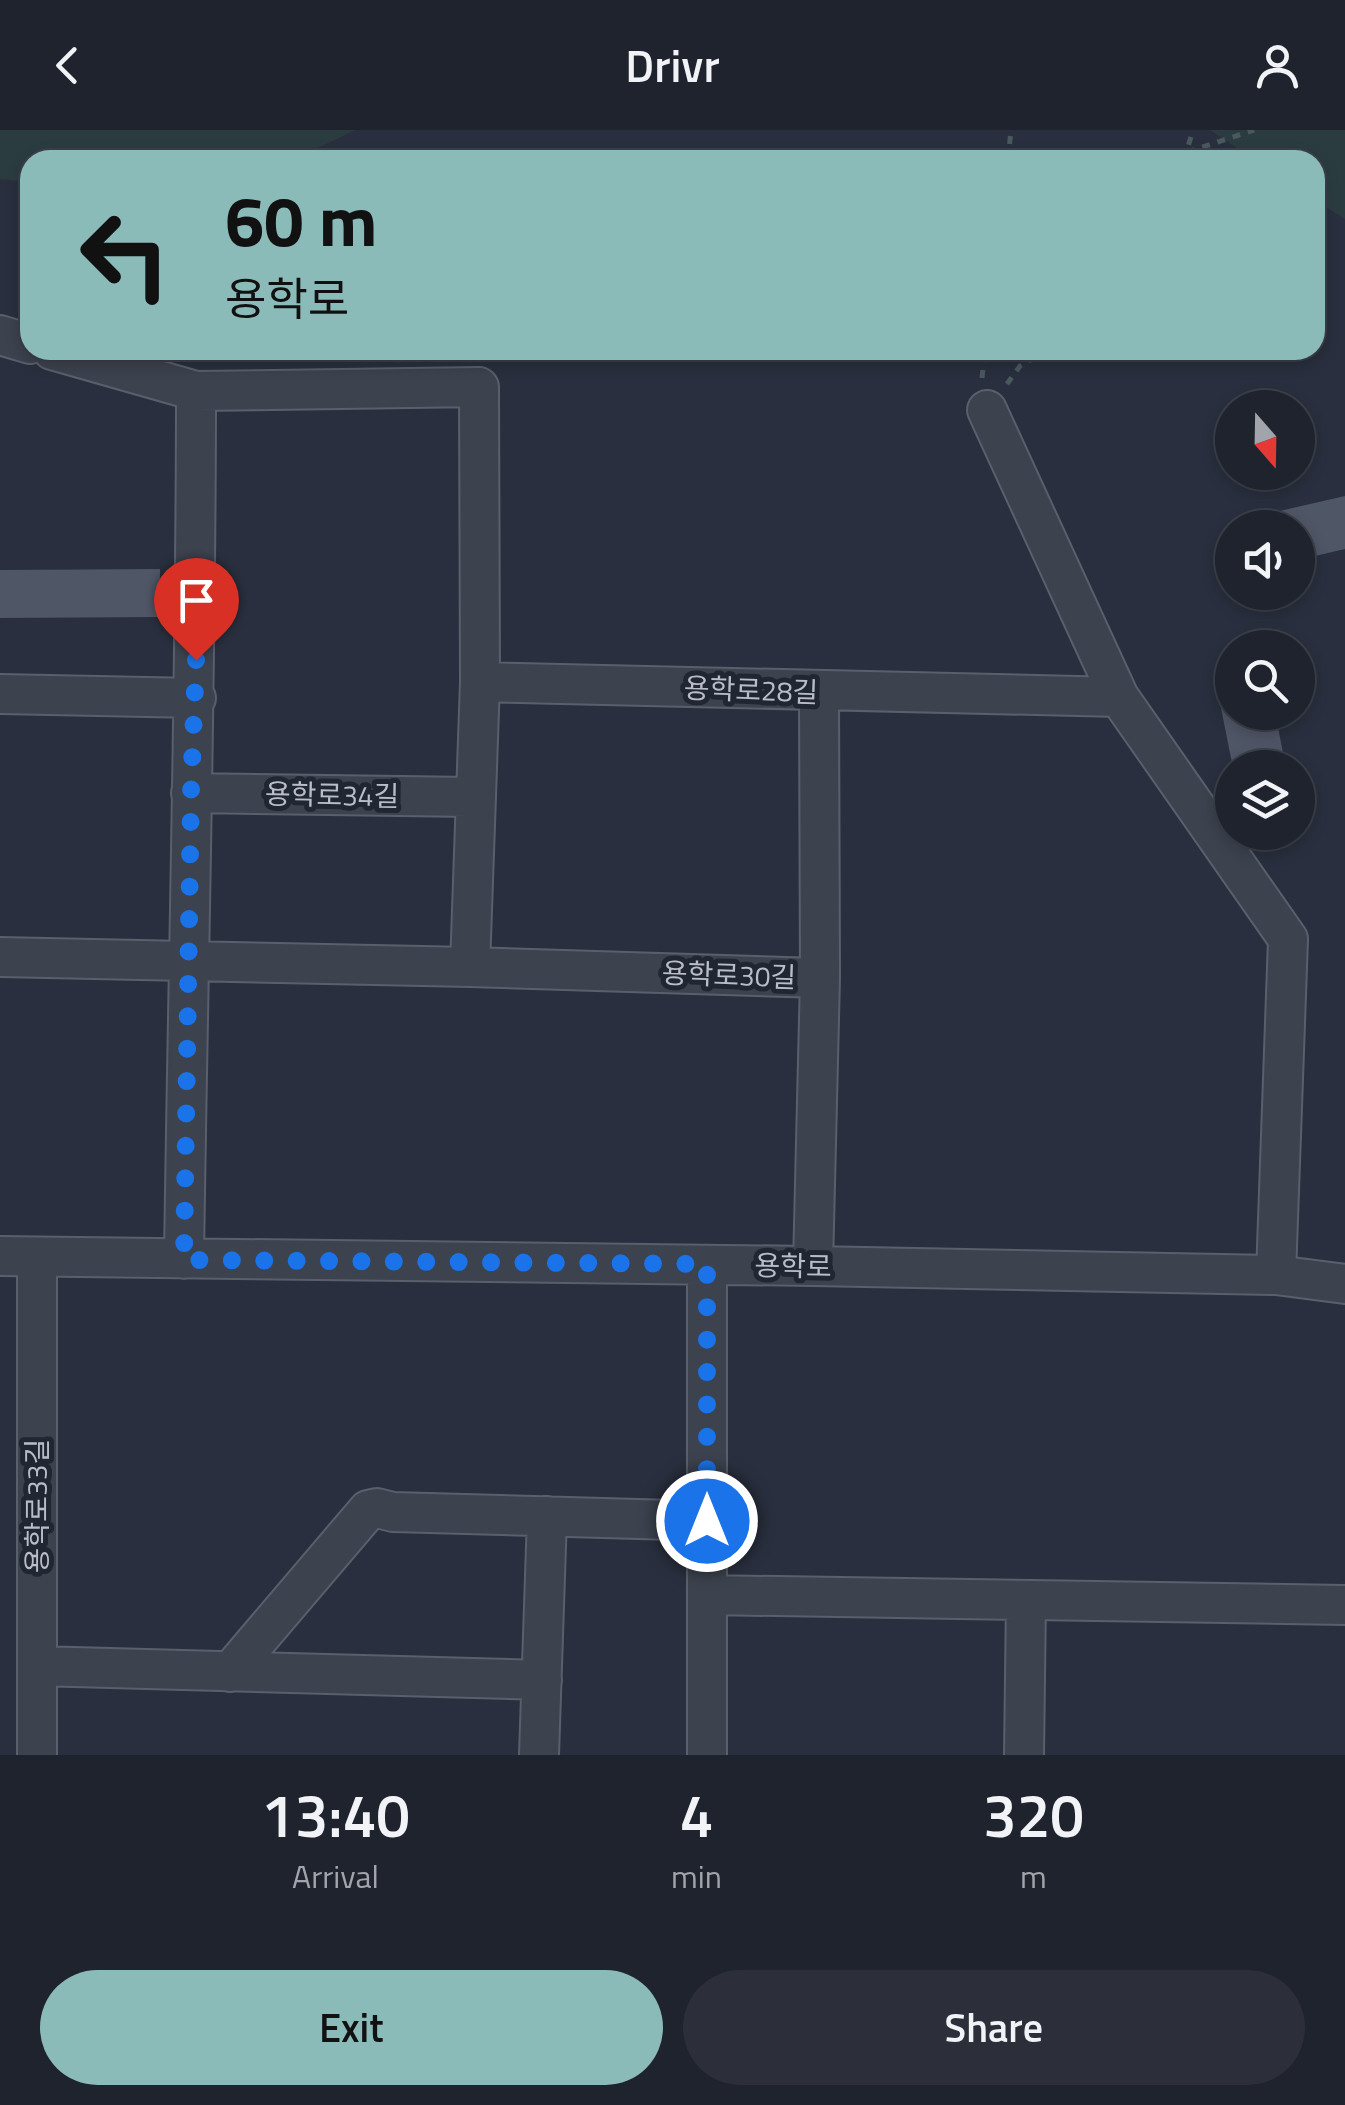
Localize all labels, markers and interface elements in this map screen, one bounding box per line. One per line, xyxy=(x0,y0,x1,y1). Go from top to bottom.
text: Drivr xyxy=(625,31,720,99)
icon: back xyxy=(40,38,95,93)
icon: person xyxy=(1250,38,1305,93)
text: 60 m xyxy=(225,167,378,273)
icon: left xyxy=(60,190,190,320)
text: 용학로 xyxy=(225,264,349,332)
north arrow xyxy=(1215,390,1315,490)
map controls xyxy=(1215,390,1315,850)
button: sound xyxy=(1215,510,1315,610)
pin xyxy=(154,558,239,661)
icon: arrive xyxy=(169,573,224,628)
button: search xyxy=(1215,630,1315,730)
street label: 용학로28길 xyxy=(683,666,819,713)
button: layers xyxy=(1215,750,1315,850)
street label: 용학로34길 xyxy=(264,772,400,817)
street label: 용학로30길 xyxy=(661,951,797,998)
street label: 용학로 xyxy=(754,1243,832,1288)
street label: 용학로33길 xyxy=(15,1439,58,1573)
position arrow xyxy=(655,1469,759,1573)
text: 13:40 xyxy=(261,1769,410,1860)
text: 4 xyxy=(680,1769,713,1860)
text: 320 xyxy=(983,1769,1084,1860)
text: Arrival xyxy=(292,1852,379,1900)
text: min xyxy=(671,1852,722,1900)
text: m xyxy=(1020,1852,1047,1900)
button: Exit xyxy=(40,1970,663,2085)
button: Share xyxy=(683,1970,1305,2085)

